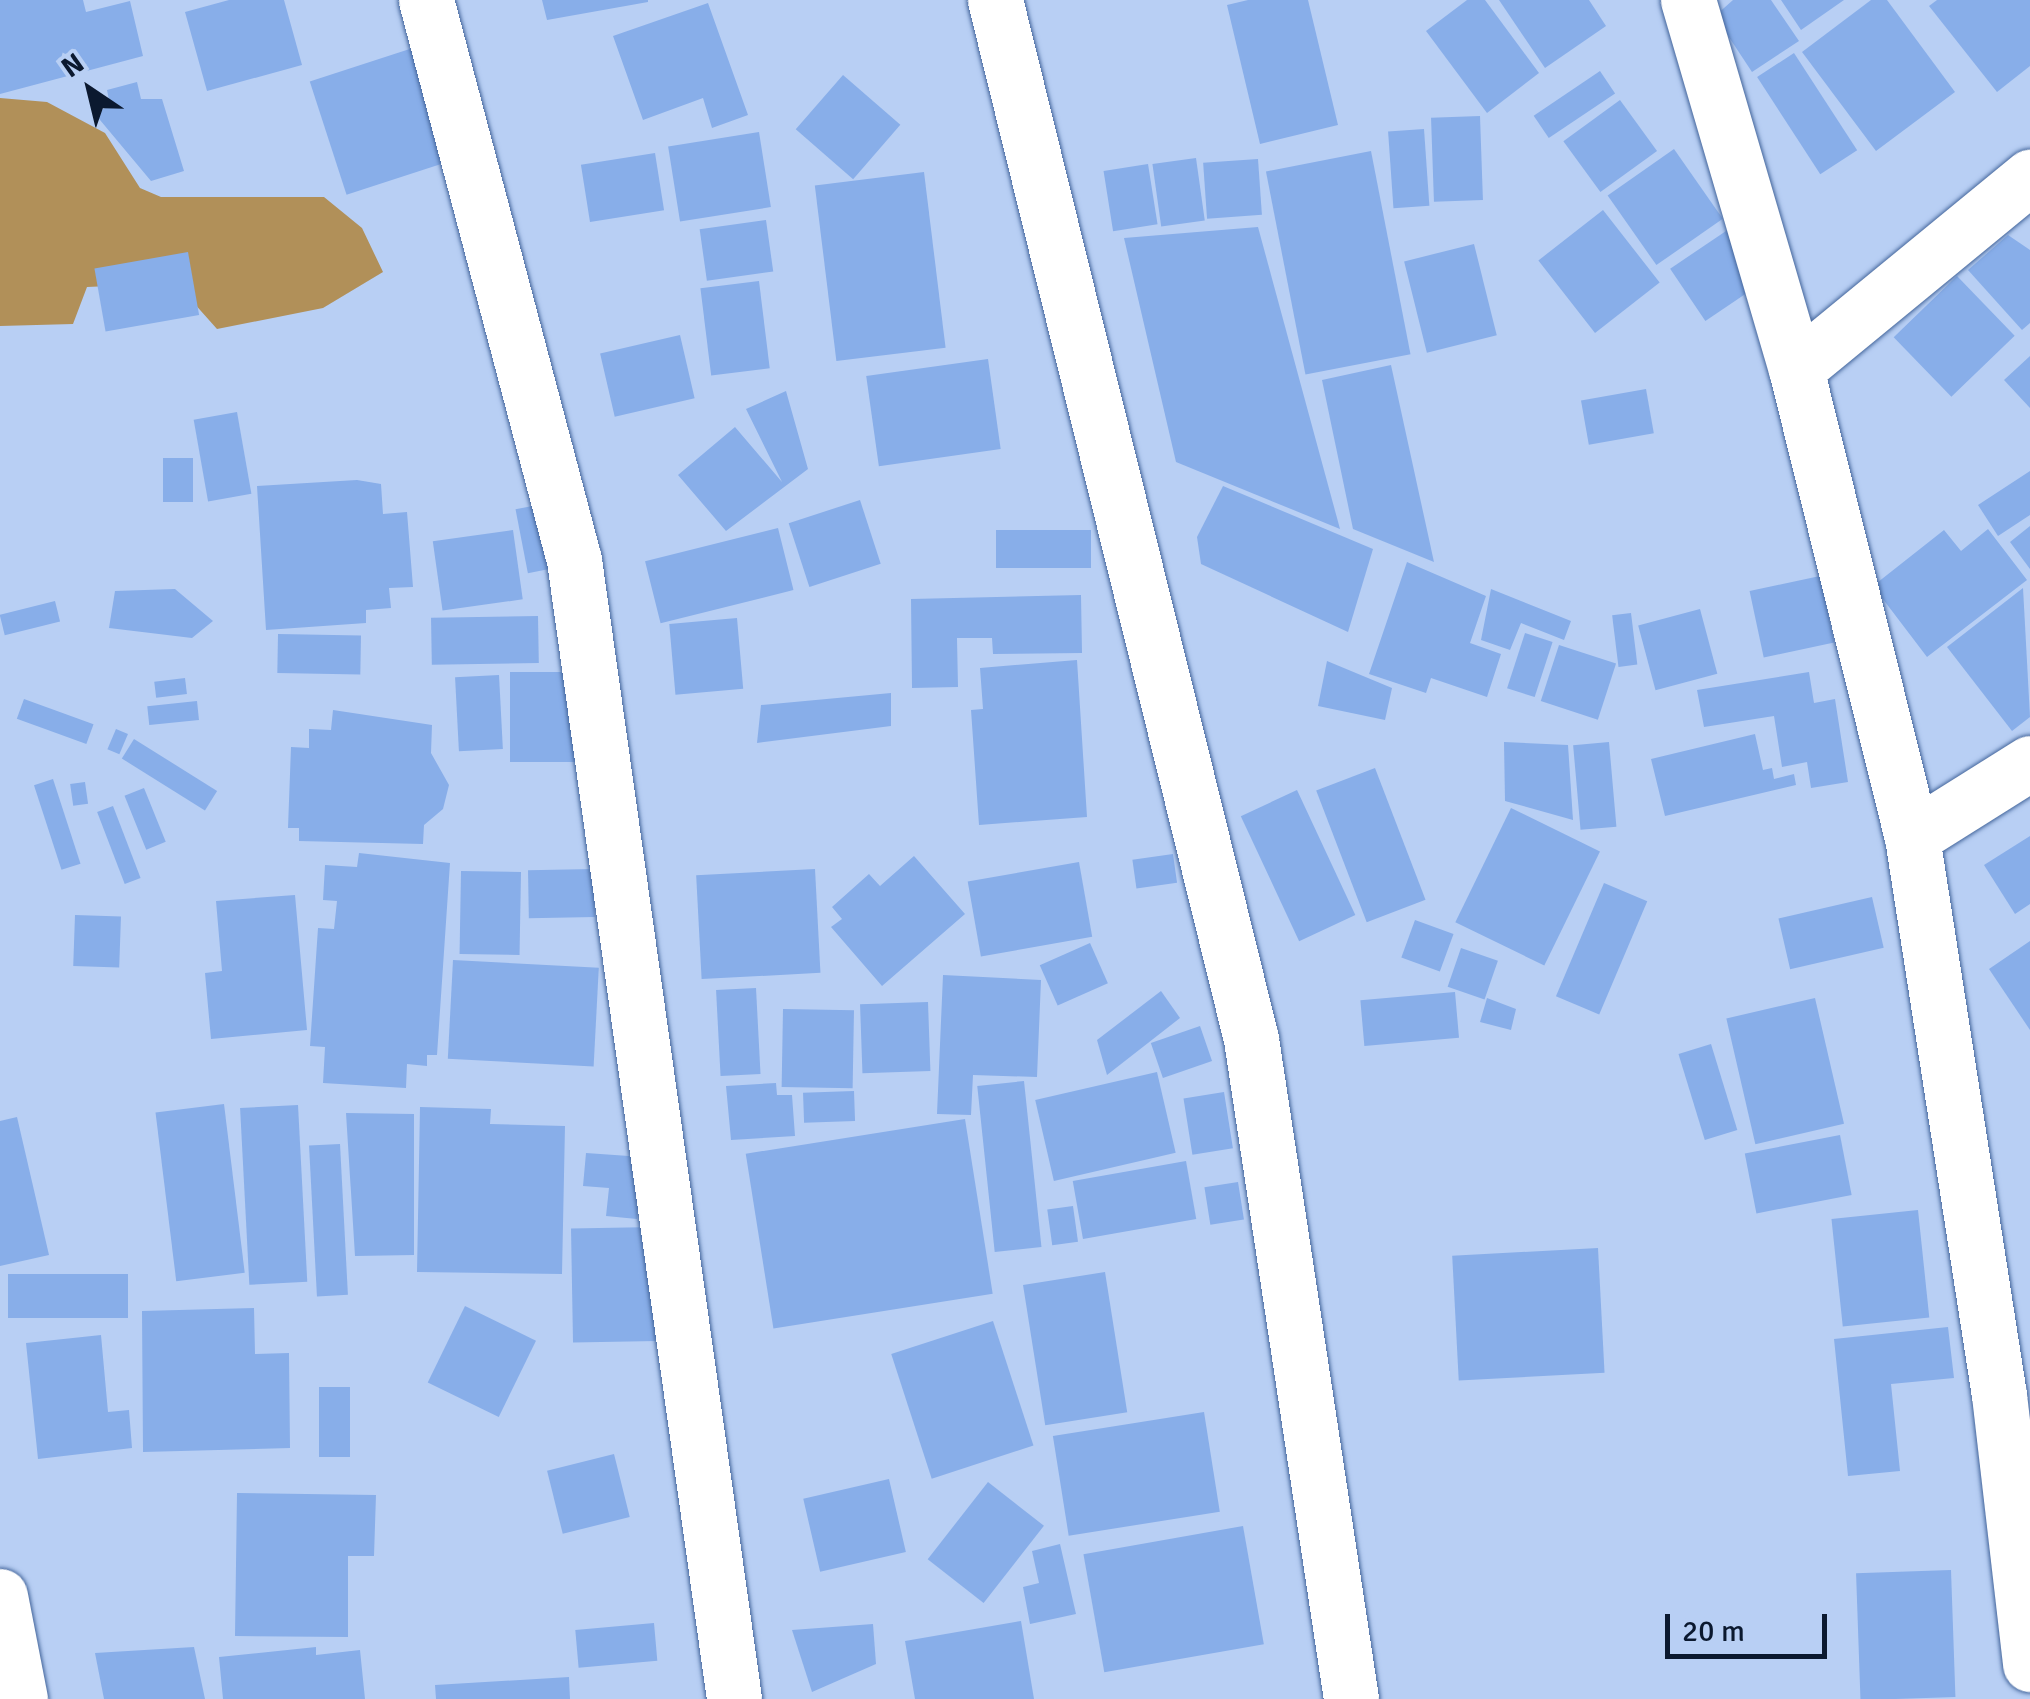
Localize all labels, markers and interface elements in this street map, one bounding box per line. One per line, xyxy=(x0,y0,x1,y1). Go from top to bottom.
north arrow xyxy=(40,40,140,140)
text: N xyxy=(55,46,91,85)
scale bar xyxy=(1670,1594,1832,1656)
text: 20 m xyxy=(1682,1613,1745,1650)

